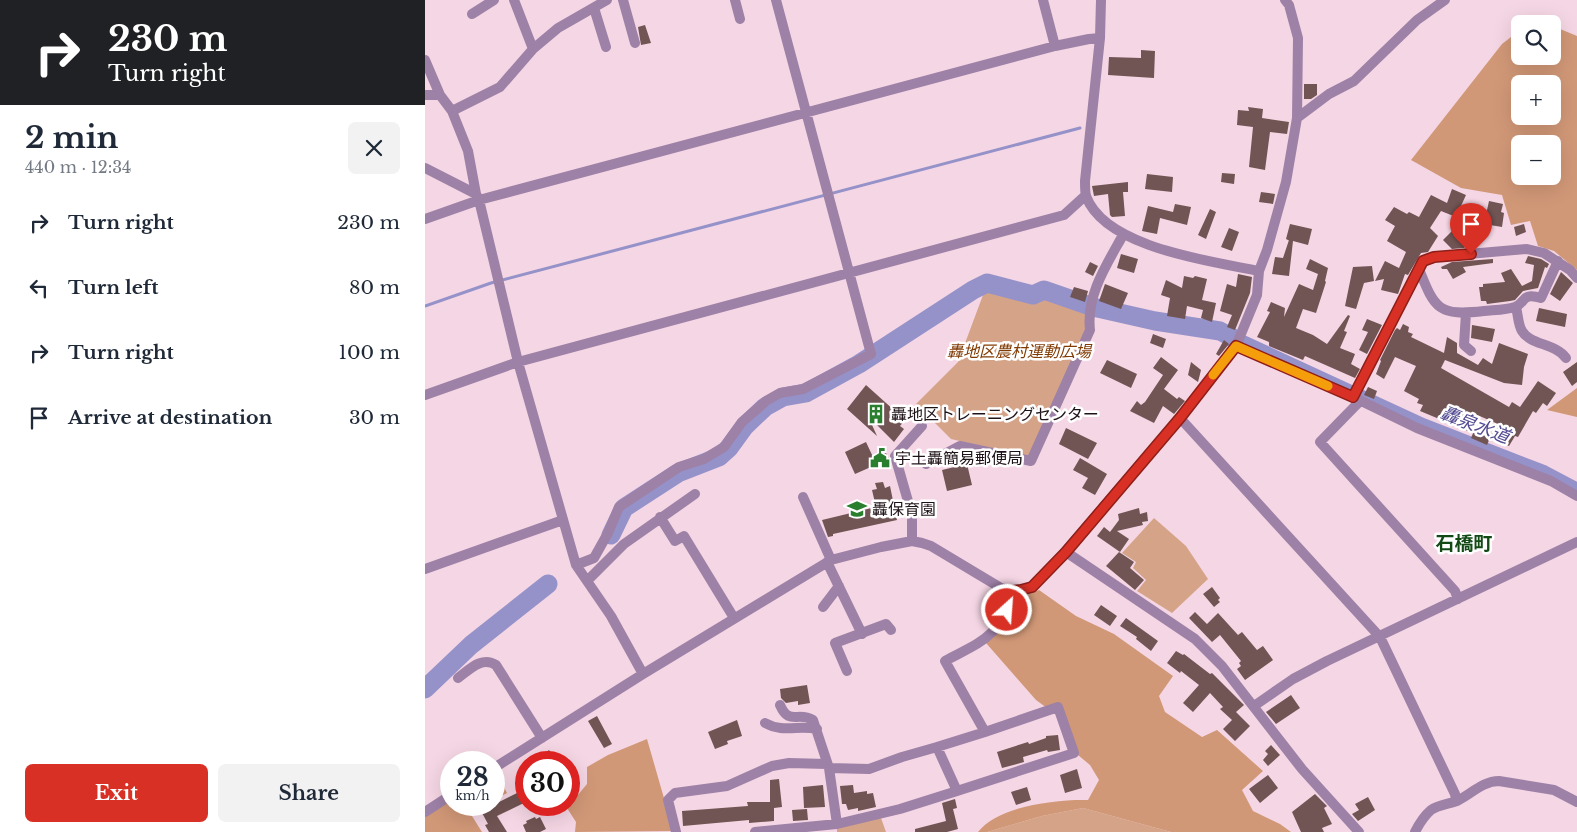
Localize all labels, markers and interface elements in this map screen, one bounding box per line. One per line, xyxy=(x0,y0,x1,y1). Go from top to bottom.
map controls xyxy=(1511,15,1561,185)
button: search xyxy=(1511,15,1561,65)
text: 230 m xyxy=(108,17,228,60)
icon: right xyxy=(25,20,90,85)
text: Turn right xyxy=(108,60,226,87)
button: + xyxy=(1511,75,1561,125)
text: 2 min xyxy=(25,119,118,156)
button: close xyxy=(348,122,400,174)
button: − xyxy=(1511,135,1561,185)
text: 440 m · 12:34 xyxy=(25,157,131,177)
pin xyxy=(1450,203,1492,254)
icon: right xyxy=(25,209,53,237)
icon: arrive xyxy=(1457,210,1485,238)
text: Turn right xyxy=(68,211,174,234)
text: 230 m xyxy=(337,211,400,234)
icon: left xyxy=(25,274,53,302)
text: Turn left xyxy=(68,276,159,299)
text: 80 m xyxy=(349,276,400,299)
icon: right xyxy=(25,339,53,367)
text: Turn right xyxy=(68,341,174,364)
text: 100 m xyxy=(339,341,400,364)
park label: 轟地区農村運動広場 xyxy=(947,341,1093,361)
water label: 轟泉水道 xyxy=(1437,402,1515,449)
building icon: 轟地区トレーニングセンター xyxy=(865,403,887,425)
icon: arrive xyxy=(25,404,53,432)
place label: 轟地区トレーニングセンター xyxy=(891,404,1099,424)
text: Arrive at destination xyxy=(68,406,272,429)
text: 30 m xyxy=(349,406,400,429)
public building icon: 宇土轟簡易郵便局 xyxy=(869,447,891,469)
place label: 宇土轟簡易郵便局 xyxy=(895,448,1023,468)
school or university icon: 轟保育園 xyxy=(846,498,868,520)
place label: 轟保育園 xyxy=(872,499,936,519)
district label: 石橋町 xyxy=(1435,532,1493,555)
position arrow xyxy=(980,583,1032,635)
speed limit sign: 30 xyxy=(515,751,580,816)
text: 28 xyxy=(456,762,489,793)
button: Exit xyxy=(25,764,208,822)
button: Share xyxy=(218,764,400,822)
text: km/h xyxy=(455,788,490,803)

